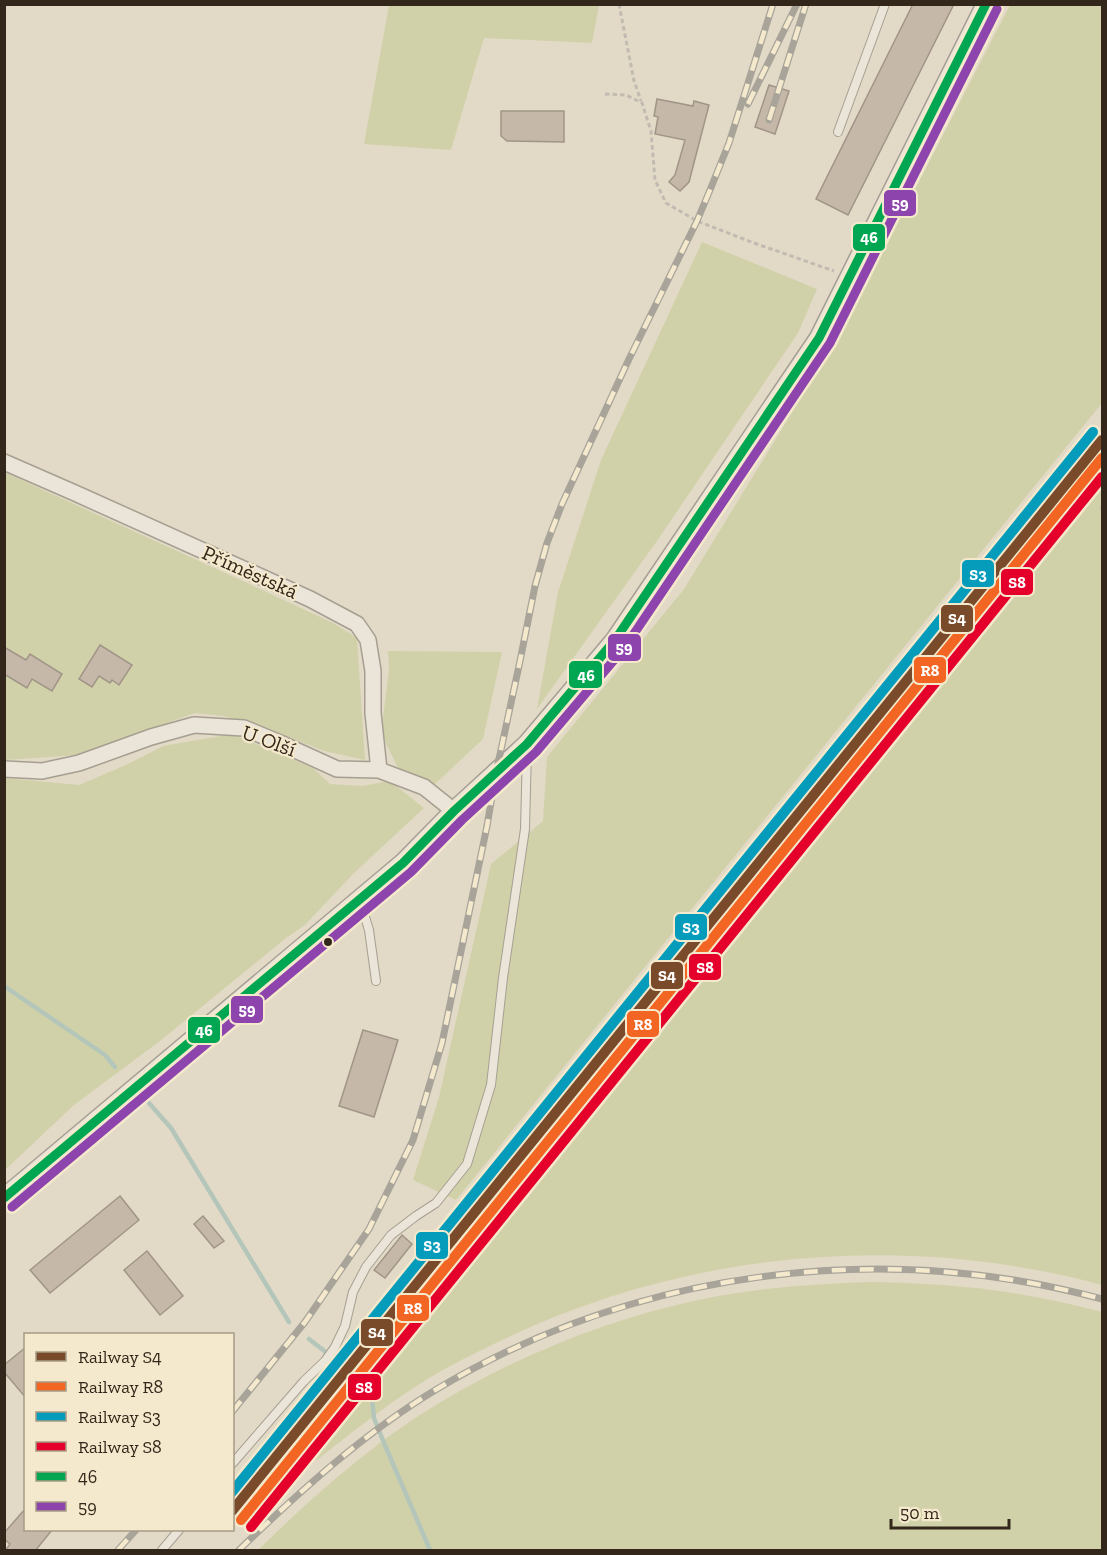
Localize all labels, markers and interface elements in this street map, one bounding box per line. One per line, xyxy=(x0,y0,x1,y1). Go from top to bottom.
line badge: 59 xyxy=(883,189,917,217)
text: 59 xyxy=(892,194,909,213)
line badge: 46 xyxy=(852,223,886,252)
text: 46 xyxy=(860,228,878,247)
street label: Příměstská xyxy=(199,539,302,604)
line badge: S3 xyxy=(961,559,995,588)
text: S3 xyxy=(969,565,987,584)
line badge: S8 xyxy=(1000,568,1034,596)
text: S8 xyxy=(1008,573,1026,592)
line badge: S4 xyxy=(940,604,974,633)
text: S4 xyxy=(948,609,966,628)
line badge: 59 xyxy=(607,633,642,662)
text: 59 xyxy=(616,638,633,657)
line badge: R8 xyxy=(913,656,947,684)
line badge: 46 xyxy=(568,660,603,689)
text: R8 xyxy=(921,661,940,680)
text: 46 xyxy=(577,666,595,685)
street label: U Olší xyxy=(239,719,300,762)
line badge: S3 xyxy=(674,913,708,941)
text: S3 xyxy=(682,918,700,937)
unlabelled marker xyxy=(322,936,334,948)
line badge: S8 xyxy=(688,953,722,981)
text: S8 xyxy=(696,958,714,977)
line badge: S4 xyxy=(650,961,684,990)
text: S4 xyxy=(658,966,676,985)
line badge: 59 xyxy=(230,995,264,1024)
text: 59 xyxy=(239,1000,256,1019)
line badge: R8 xyxy=(626,1010,660,1038)
text: R8 xyxy=(634,1015,653,1034)
line badge: 46 xyxy=(187,1016,221,1044)
text: 46 xyxy=(195,1021,213,1040)
line badge: S3 xyxy=(415,1231,449,1260)
text: S3 xyxy=(423,1236,441,1255)
line badge: R8 xyxy=(396,1294,430,1322)
text: R8 xyxy=(404,1299,423,1318)
line badge: S4 xyxy=(360,1318,394,1347)
text: S4 xyxy=(368,1323,386,1342)
legend xyxy=(24,1333,234,1531)
text: Railway S4 xyxy=(78,1346,162,1368)
line badge: S8 xyxy=(347,1373,382,1401)
text: Railway R8 xyxy=(78,1376,163,1398)
text: S8 xyxy=(355,1378,373,1397)
text: Railway S3 xyxy=(78,1406,161,1428)
text: Railway S8 xyxy=(78,1436,162,1458)
text: 46 xyxy=(78,1466,97,1488)
scale bar xyxy=(891,1492,1010,1530)
text: 59 xyxy=(78,1496,97,1518)
text: 50 m xyxy=(900,1502,940,1524)

